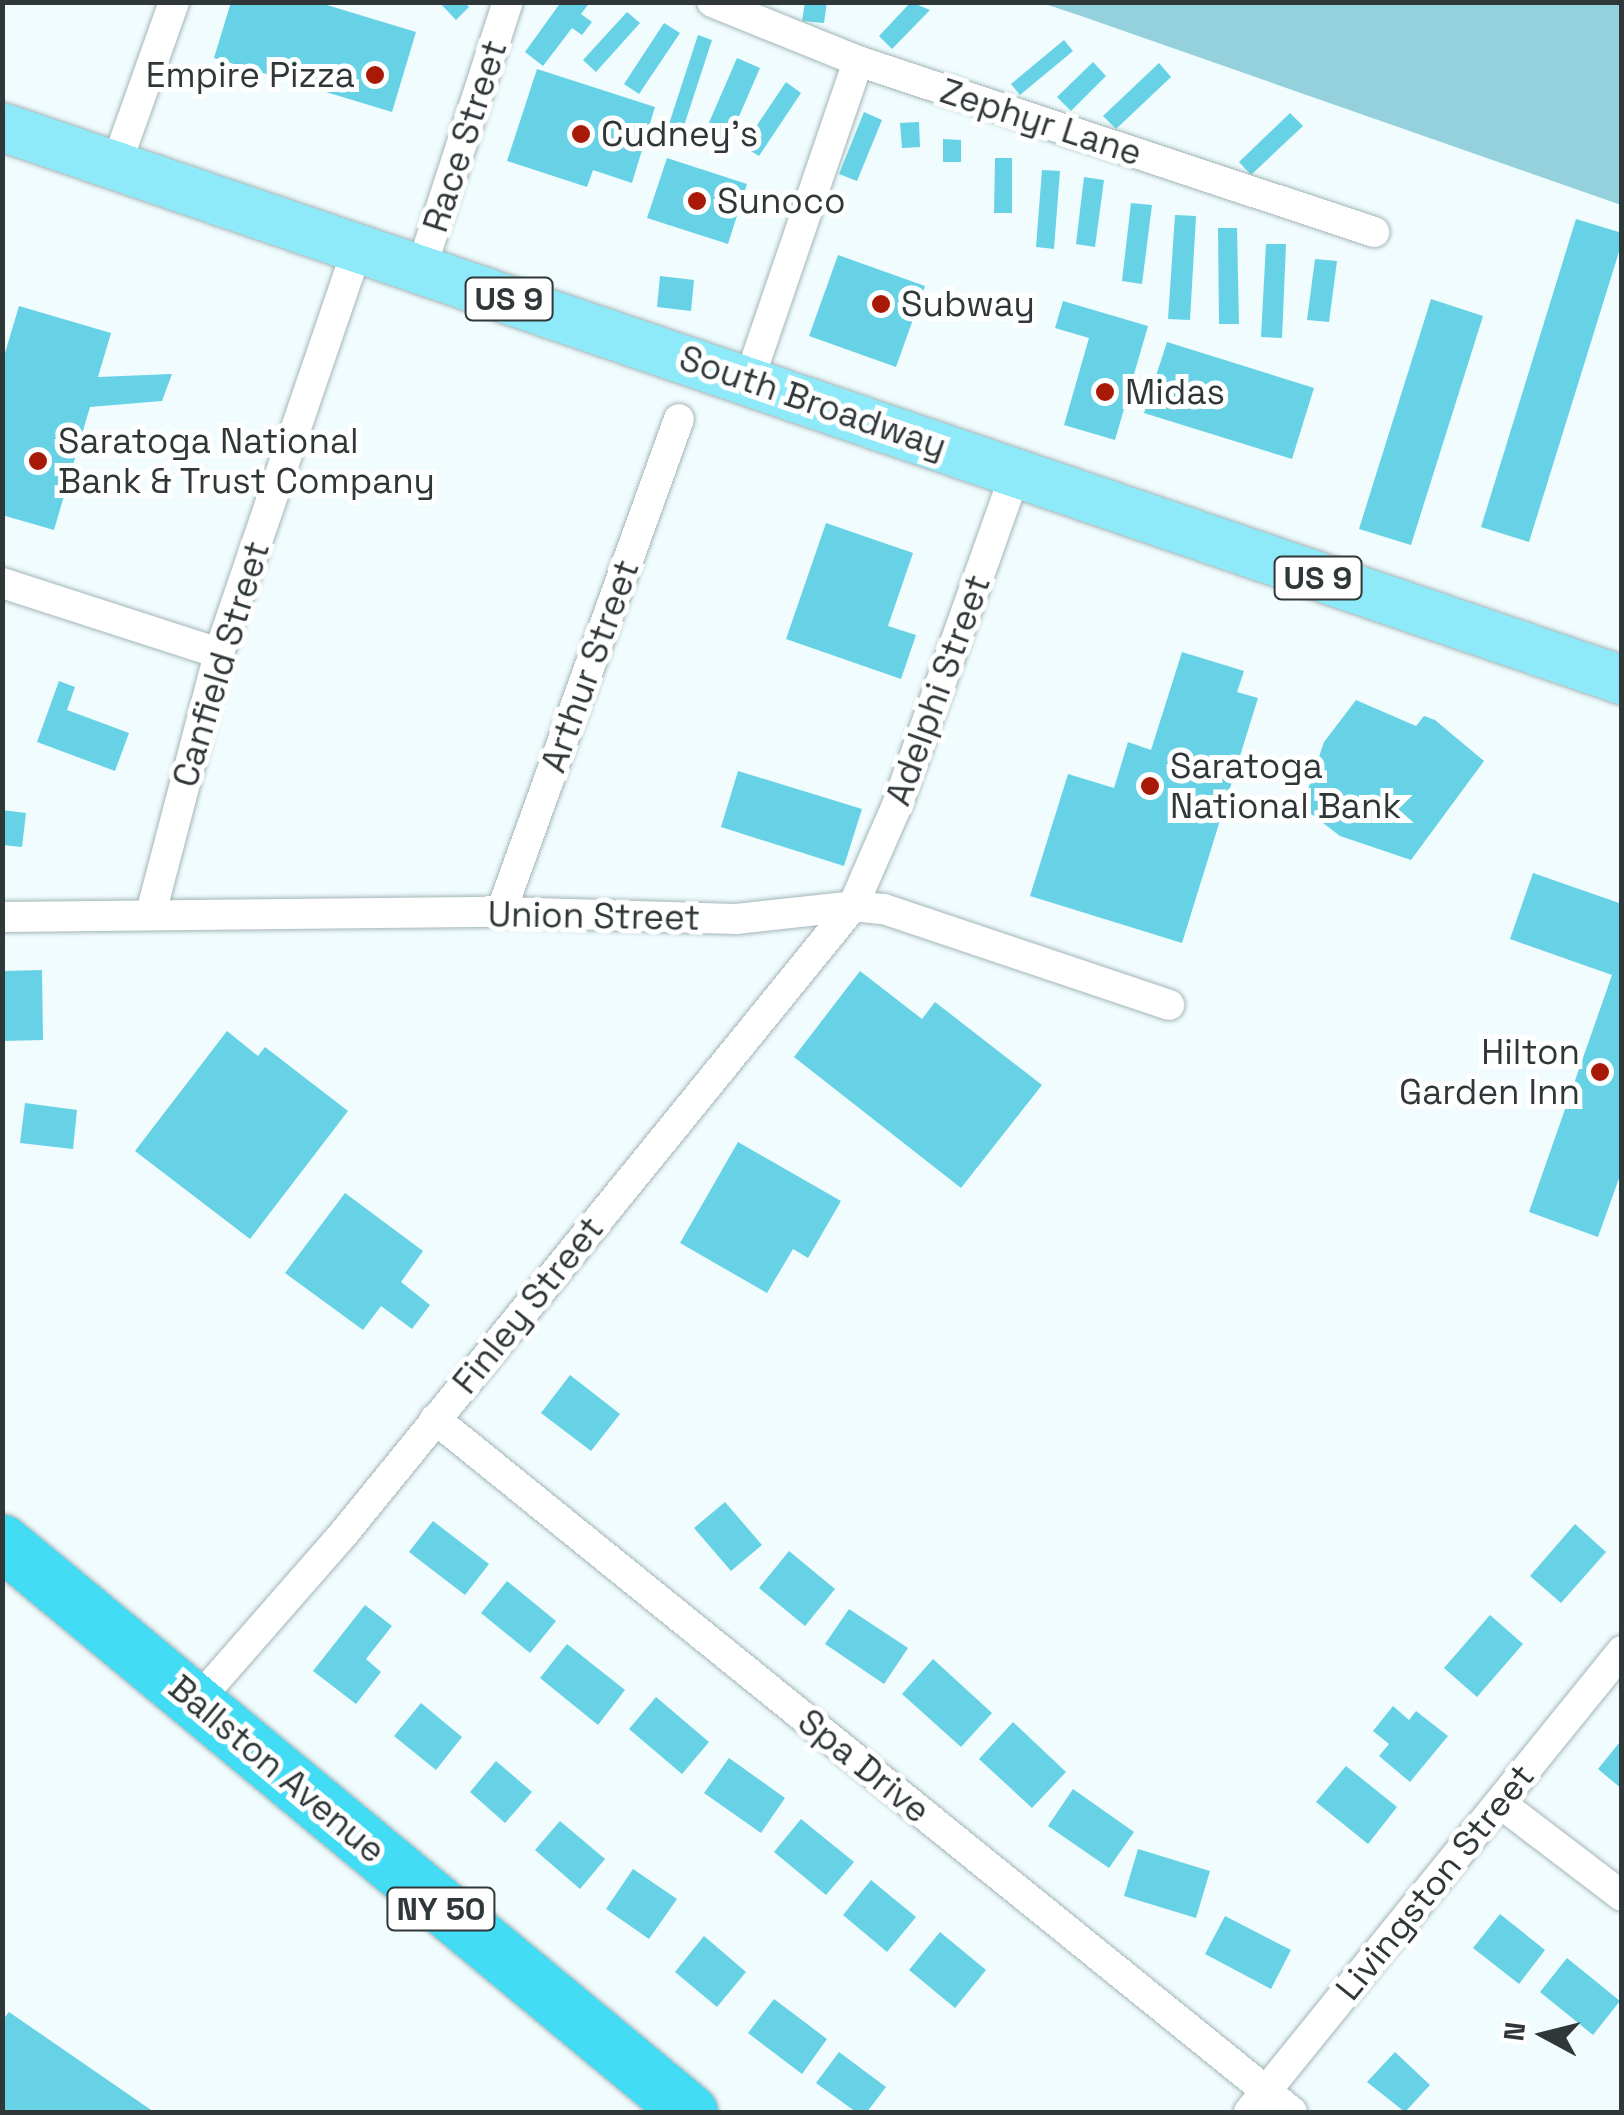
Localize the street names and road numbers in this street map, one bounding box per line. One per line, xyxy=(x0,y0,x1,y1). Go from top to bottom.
street label: Race Street xyxy=(414,35,516,237)
street label: Zephyr Lane xyxy=(935,70,1147,174)
road number: US 9 xyxy=(464,272,554,326)
street label: South Broadway xyxy=(674,337,952,467)
street label: Canfield Street xyxy=(164,536,278,792)
road number: US 9 xyxy=(1273,551,1363,605)
street label: Arthur Street xyxy=(532,554,648,778)
street label: Adelphi Street xyxy=(877,569,999,811)
street label: Union Street xyxy=(487,893,701,939)
street label: Finley Street xyxy=(444,1208,612,1402)
street label: Ballston Avenue xyxy=(160,1666,394,1872)
street label: Spa Drive xyxy=(790,1700,938,1832)
street label: Livingston Street xyxy=(1327,1755,1543,2009)
road number: NY 50 xyxy=(386,1882,496,1936)

